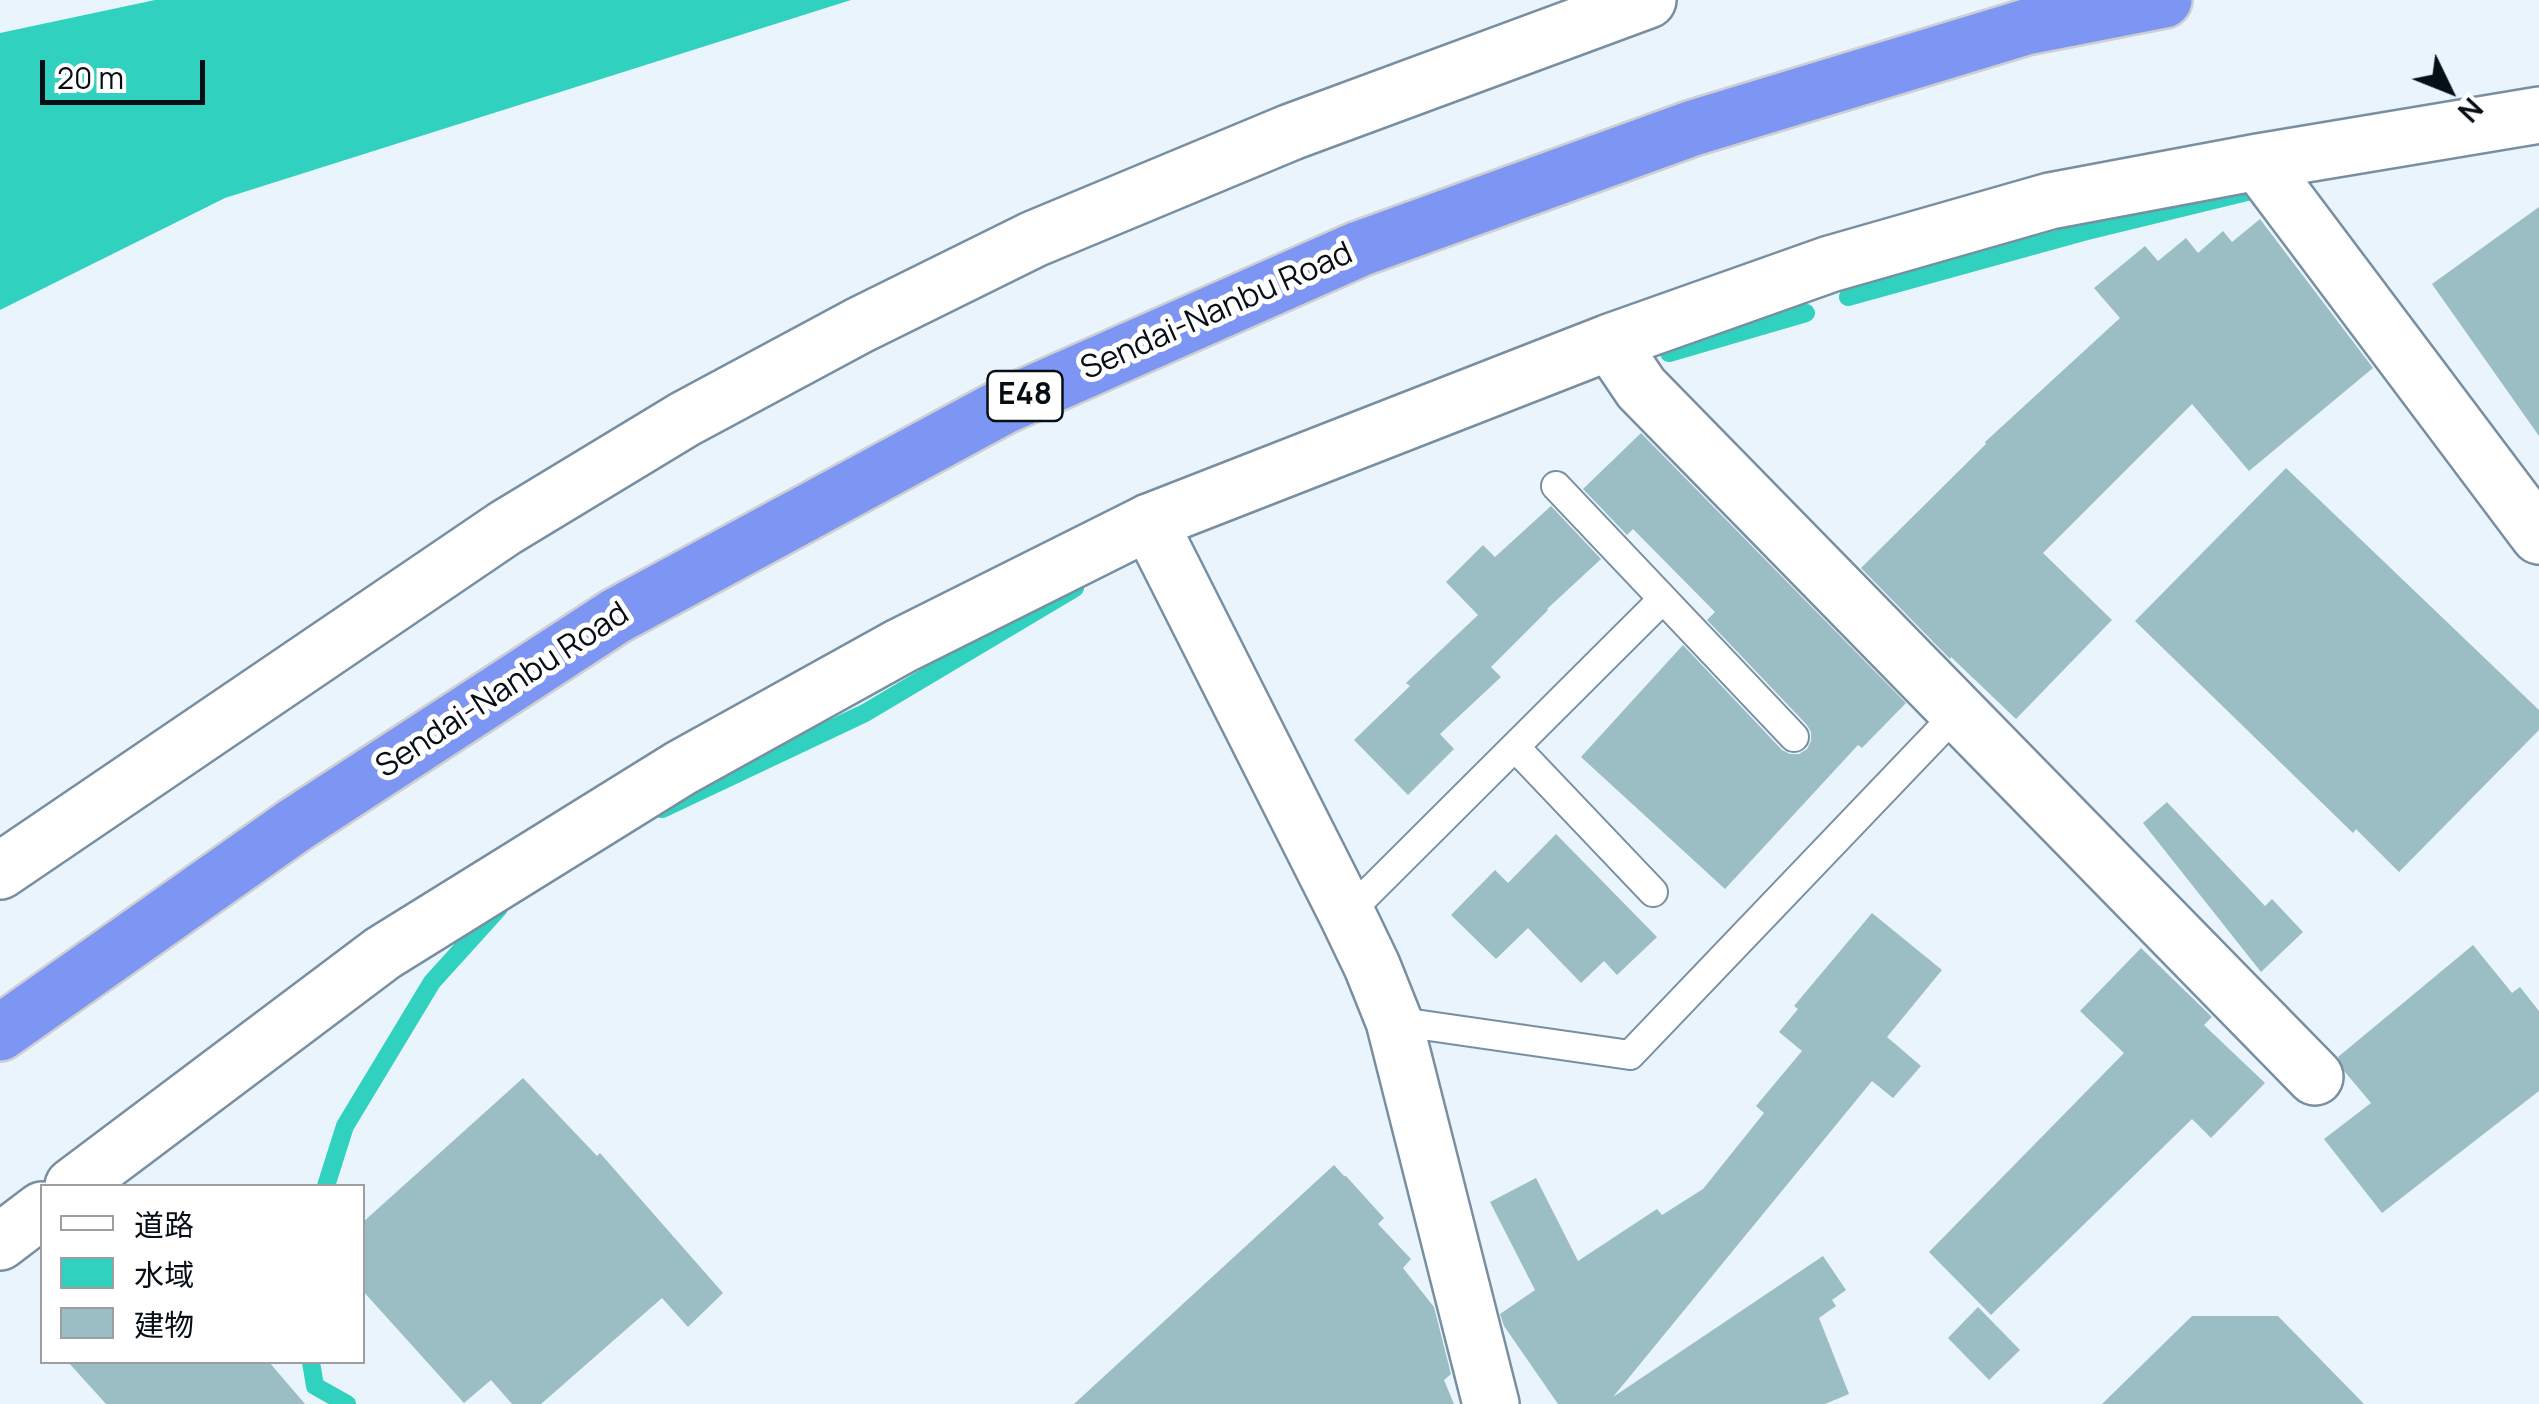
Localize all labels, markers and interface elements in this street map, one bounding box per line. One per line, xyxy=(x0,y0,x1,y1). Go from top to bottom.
scale bar xyxy=(45,40,210,102)
north arrow xyxy=(2399,40,2499,140)
text: 20 m xyxy=(57,57,124,98)
text: N xyxy=(2450,90,2492,131)
street label: Sendai-Nanbu Road xyxy=(1075,235,1359,389)
road number: E48 xyxy=(988,371,1062,421)
street label: Sendai-Nanbu Road xyxy=(370,595,636,787)
legend xyxy=(40,1184,365,1364)
text: 道路 xyxy=(134,1204,194,1245)
text: 水域 xyxy=(134,1254,194,1295)
text: 建物 xyxy=(134,1304,194,1345)

